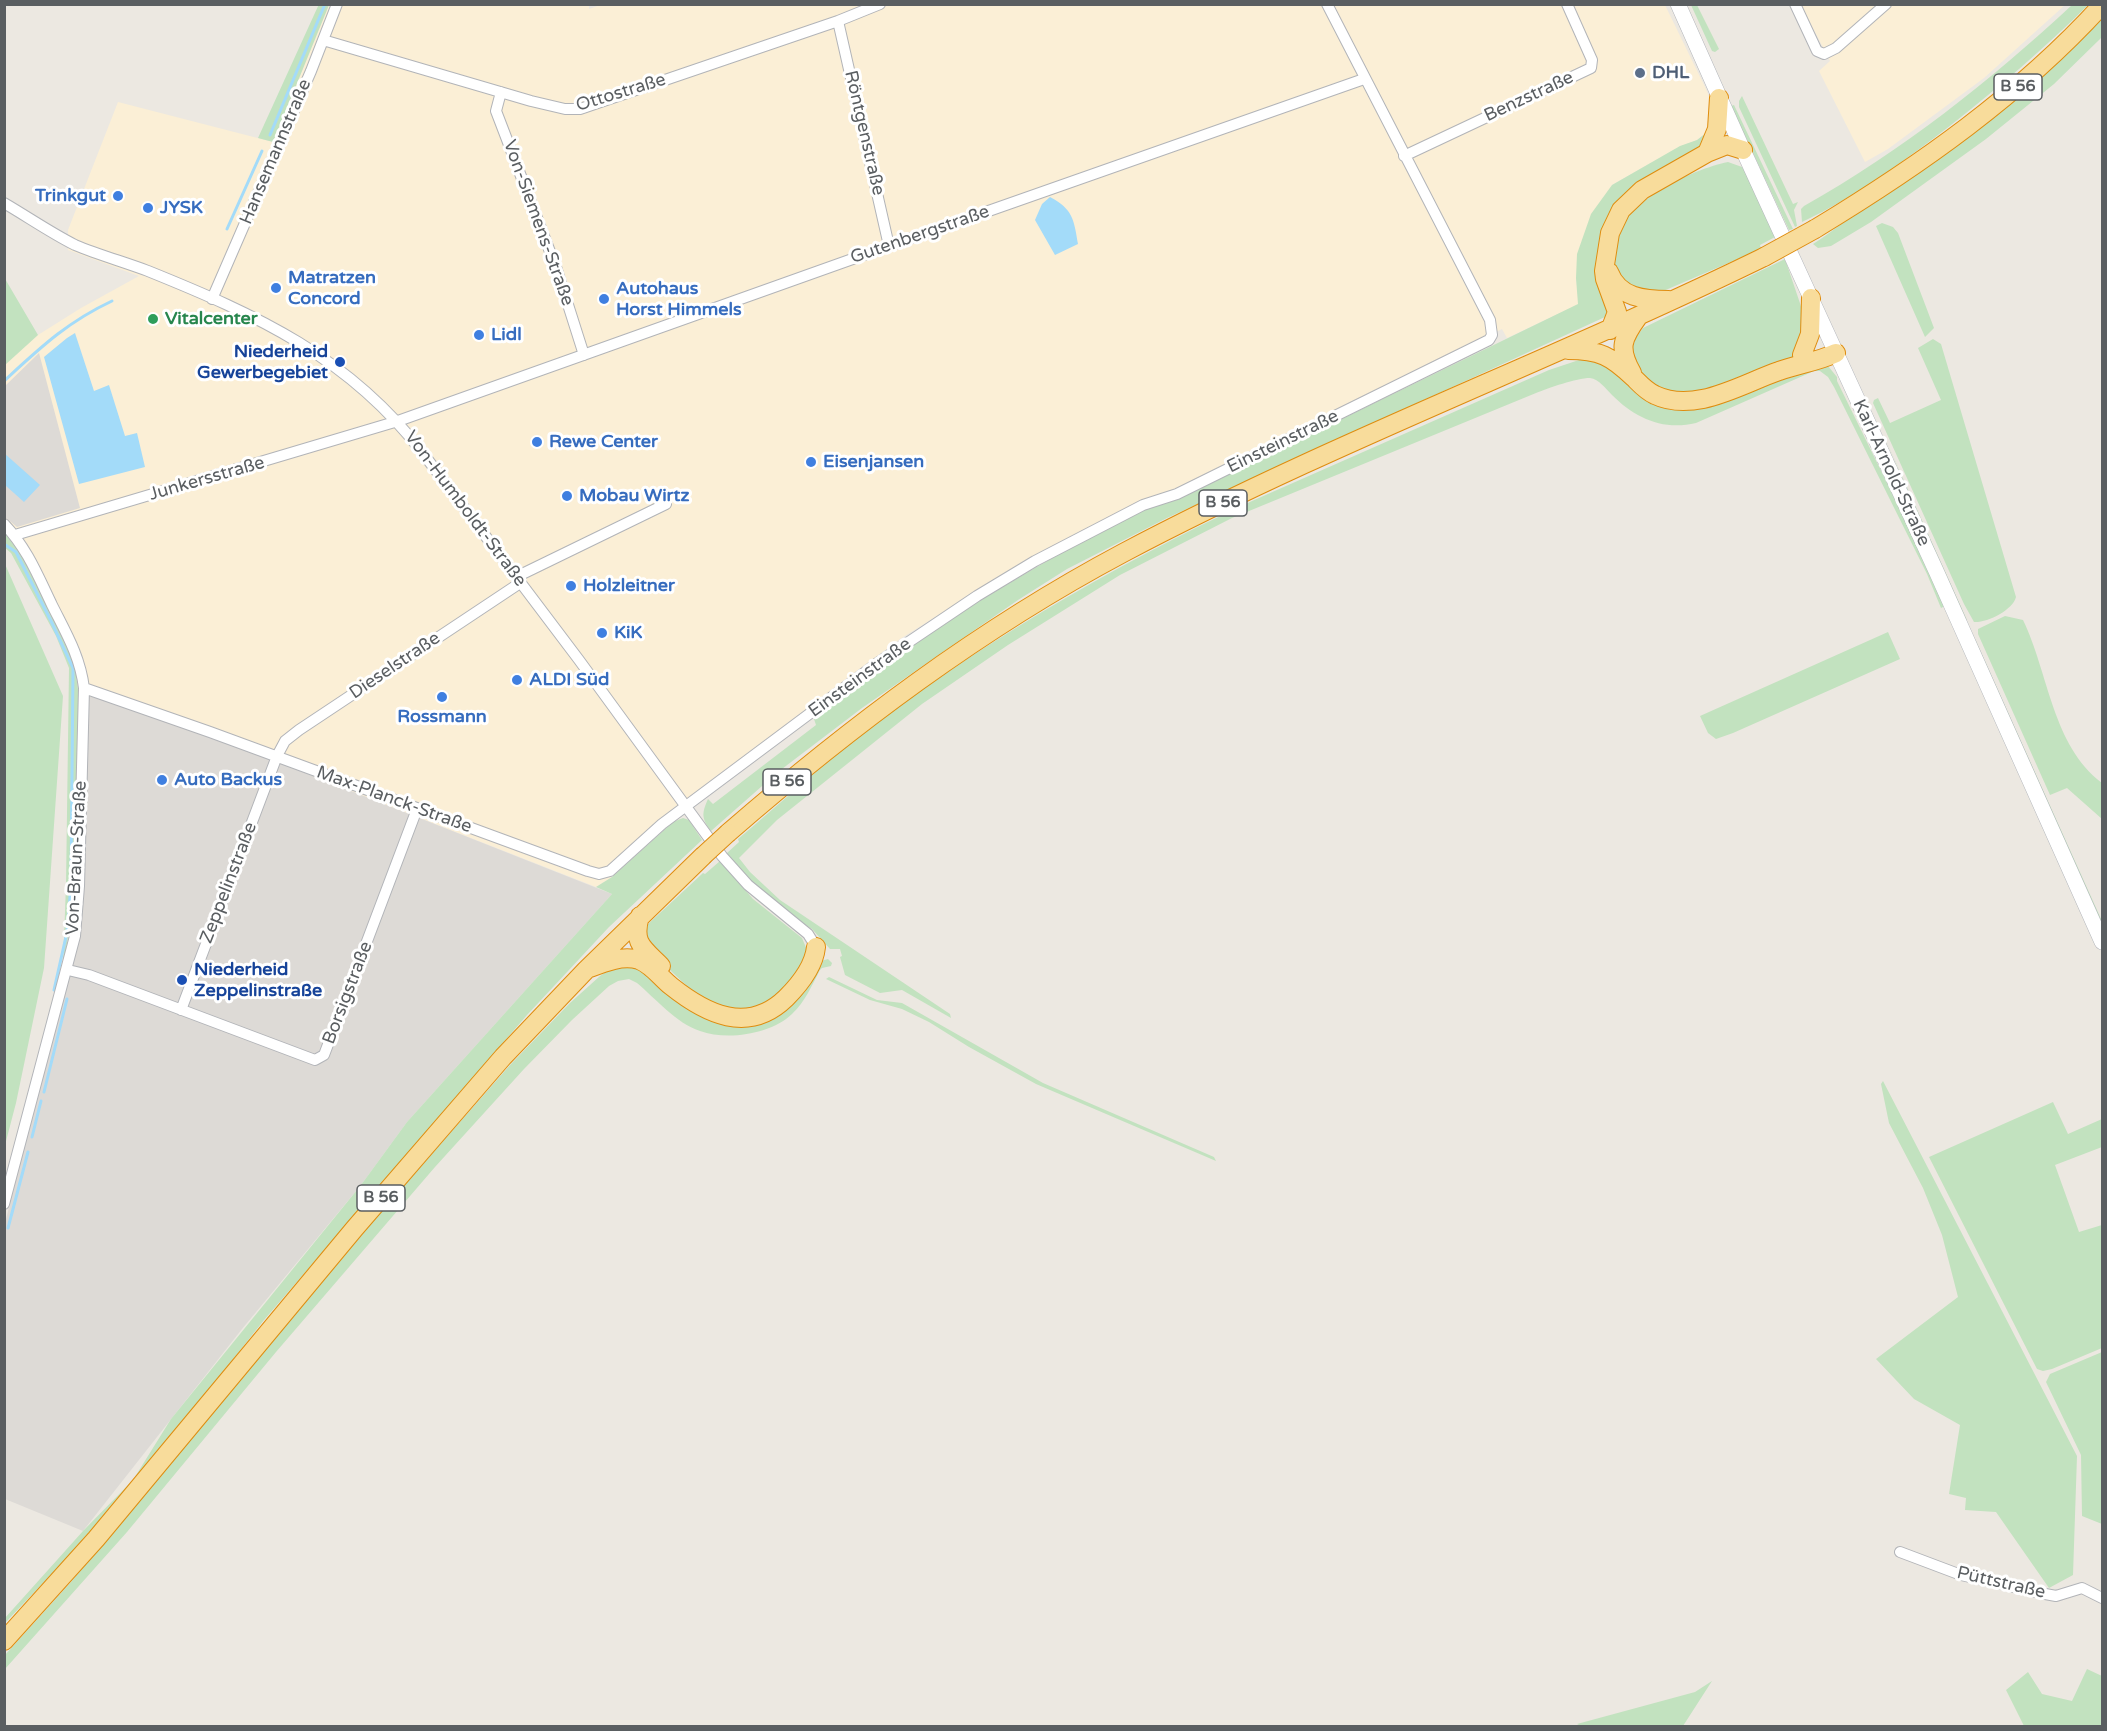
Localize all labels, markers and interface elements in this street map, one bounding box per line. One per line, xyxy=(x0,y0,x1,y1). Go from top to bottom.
place label: DHL xyxy=(1652,62,1689,84)
marker: DHL xyxy=(1633,66,1647,80)
street label: Benzstraße xyxy=(1481,67,1577,127)
street label: Ottostraße xyxy=(573,69,669,117)
street label: Röntgenstraße xyxy=(839,69,889,197)
road number: B 56 xyxy=(1994,74,2042,100)
street label: Hansemannstraße xyxy=(236,76,316,228)
street label: Von-Siemens-Straße xyxy=(498,137,578,309)
place label: Trinkgut xyxy=(35,185,106,207)
marker: Trinkgut xyxy=(111,189,125,203)
place label: JYSK xyxy=(160,197,203,219)
marker: JYSK xyxy=(141,201,155,215)
street label: Gutenbergstraße xyxy=(848,201,992,269)
place label: Matratzen Concord xyxy=(288,267,376,310)
place label: Autohaus Horst Himmels xyxy=(616,278,742,320)
marker: Matratzen Concord xyxy=(269,281,283,295)
marker: Autohaus Horst Himmels xyxy=(597,292,611,306)
place label: Vitalcenter xyxy=(165,308,258,330)
marker: Vitalcenter xyxy=(146,312,160,326)
place label: Lidl xyxy=(491,324,522,346)
marker: Lidl xyxy=(472,328,486,342)
place label: Niederheid Gewerbegebiet xyxy=(197,341,328,384)
marker: Niederheid Gewerbegebiet xyxy=(333,355,347,369)
street label: Karl-Arnold-Straße xyxy=(1848,396,1934,550)
street label: Einsteinstraße xyxy=(1224,406,1342,478)
street label: Von-Humboldt-Straße xyxy=(399,427,531,591)
place label: Rewe Center xyxy=(549,431,658,453)
marker: Rewe Center xyxy=(530,435,544,449)
place label: Eisenjansen xyxy=(823,451,924,473)
street label: Junkersstraße xyxy=(147,452,267,506)
marker: Eisenjansen xyxy=(804,455,818,469)
place label: Mobau Wirtz xyxy=(579,485,689,507)
marker: Mobau Wirtz xyxy=(560,489,574,503)
road number: B 56 xyxy=(1199,490,1247,516)
place label: Holzleitner xyxy=(583,575,675,597)
marker: Holzleitner xyxy=(564,579,578,593)
place label: KiK xyxy=(614,622,642,644)
marker: KiK xyxy=(595,626,609,640)
street label: Dieselstraße xyxy=(345,628,445,704)
street label: Einsteinstraße xyxy=(805,634,915,722)
place label: ALDI Süd xyxy=(529,669,609,691)
marker: ALDI Süd xyxy=(510,673,524,687)
marker: Rossmann xyxy=(435,690,449,704)
place label: Rossmann xyxy=(397,706,487,728)
street label: Max-Planck-Straße xyxy=(313,762,475,838)
place label: Auto Backus xyxy=(174,769,282,791)
road number: B 56 xyxy=(763,769,811,795)
marker: Auto Backus xyxy=(155,773,169,787)
street label: Von-Braun-Straße xyxy=(62,780,92,936)
street label: Zeppelinstraße xyxy=(196,819,262,947)
street label: Borsigstraße xyxy=(319,939,377,1047)
place label: Niederheid Zeppelinstraße xyxy=(194,959,322,1002)
marker: Niederheid Zeppelinstraße xyxy=(175,973,189,987)
road number: B 56 xyxy=(357,1185,405,1211)
street label: Püttstraße xyxy=(1955,1562,2047,1604)

